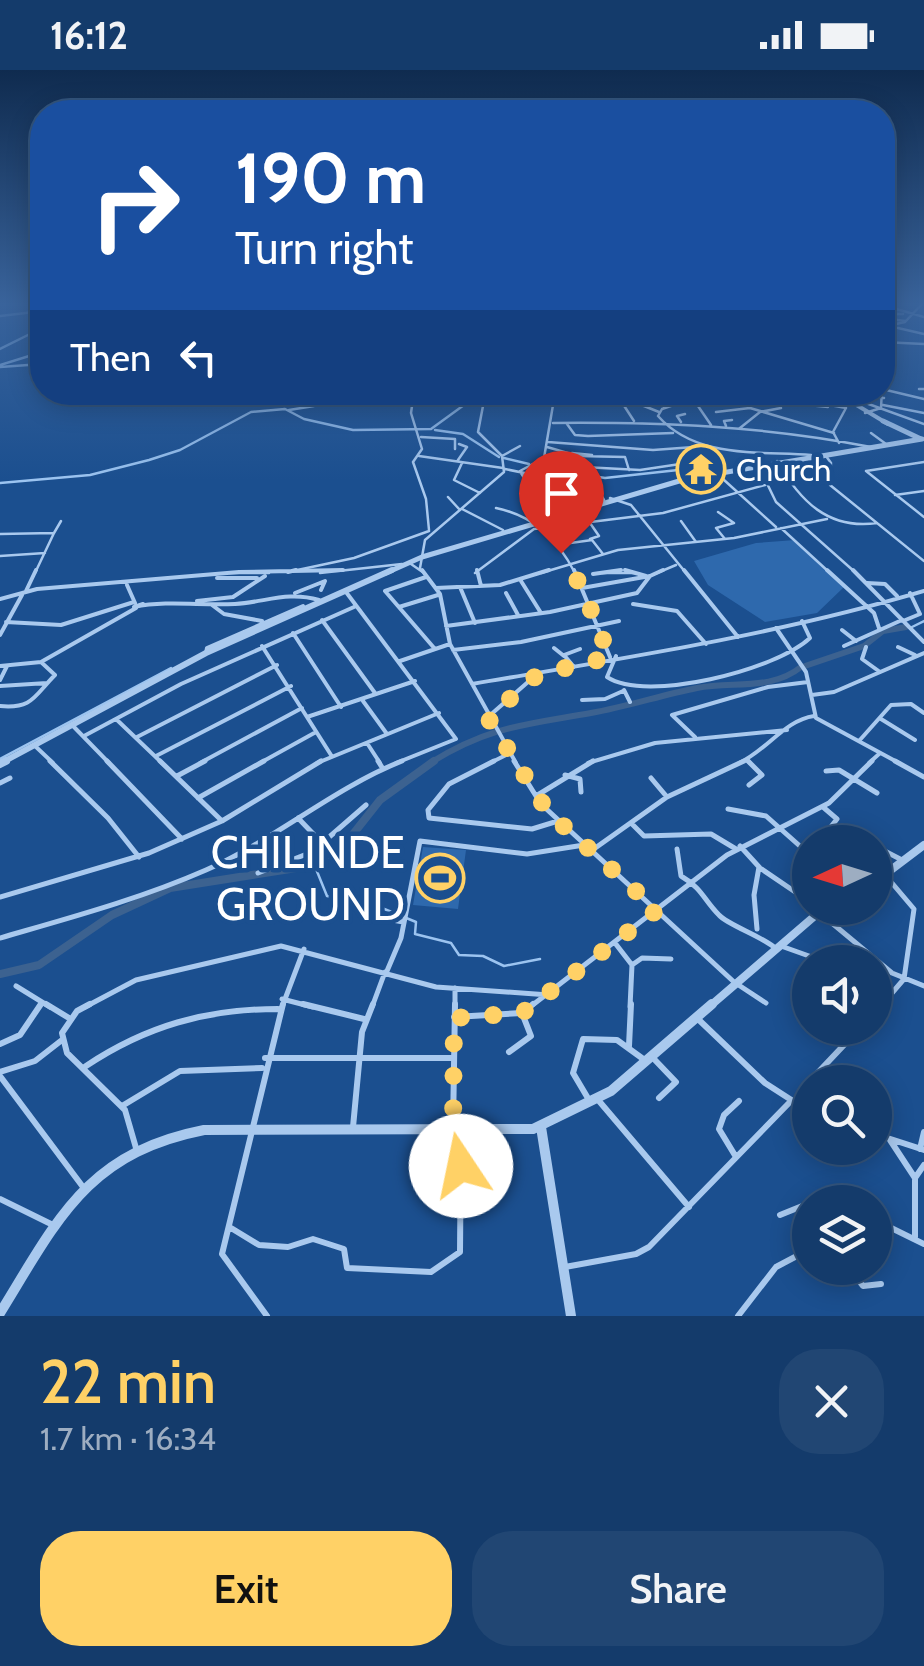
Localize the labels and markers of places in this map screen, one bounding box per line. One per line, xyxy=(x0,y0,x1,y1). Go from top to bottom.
temple icon: Church xyxy=(675,443,727,495)
place label: Church xyxy=(736,450,831,489)
pin xyxy=(519,451,604,554)
place label: CHILINDE GROUND xyxy=(211,825,405,931)
sports icon: CHILINDE GROUND xyxy=(414,852,466,904)

